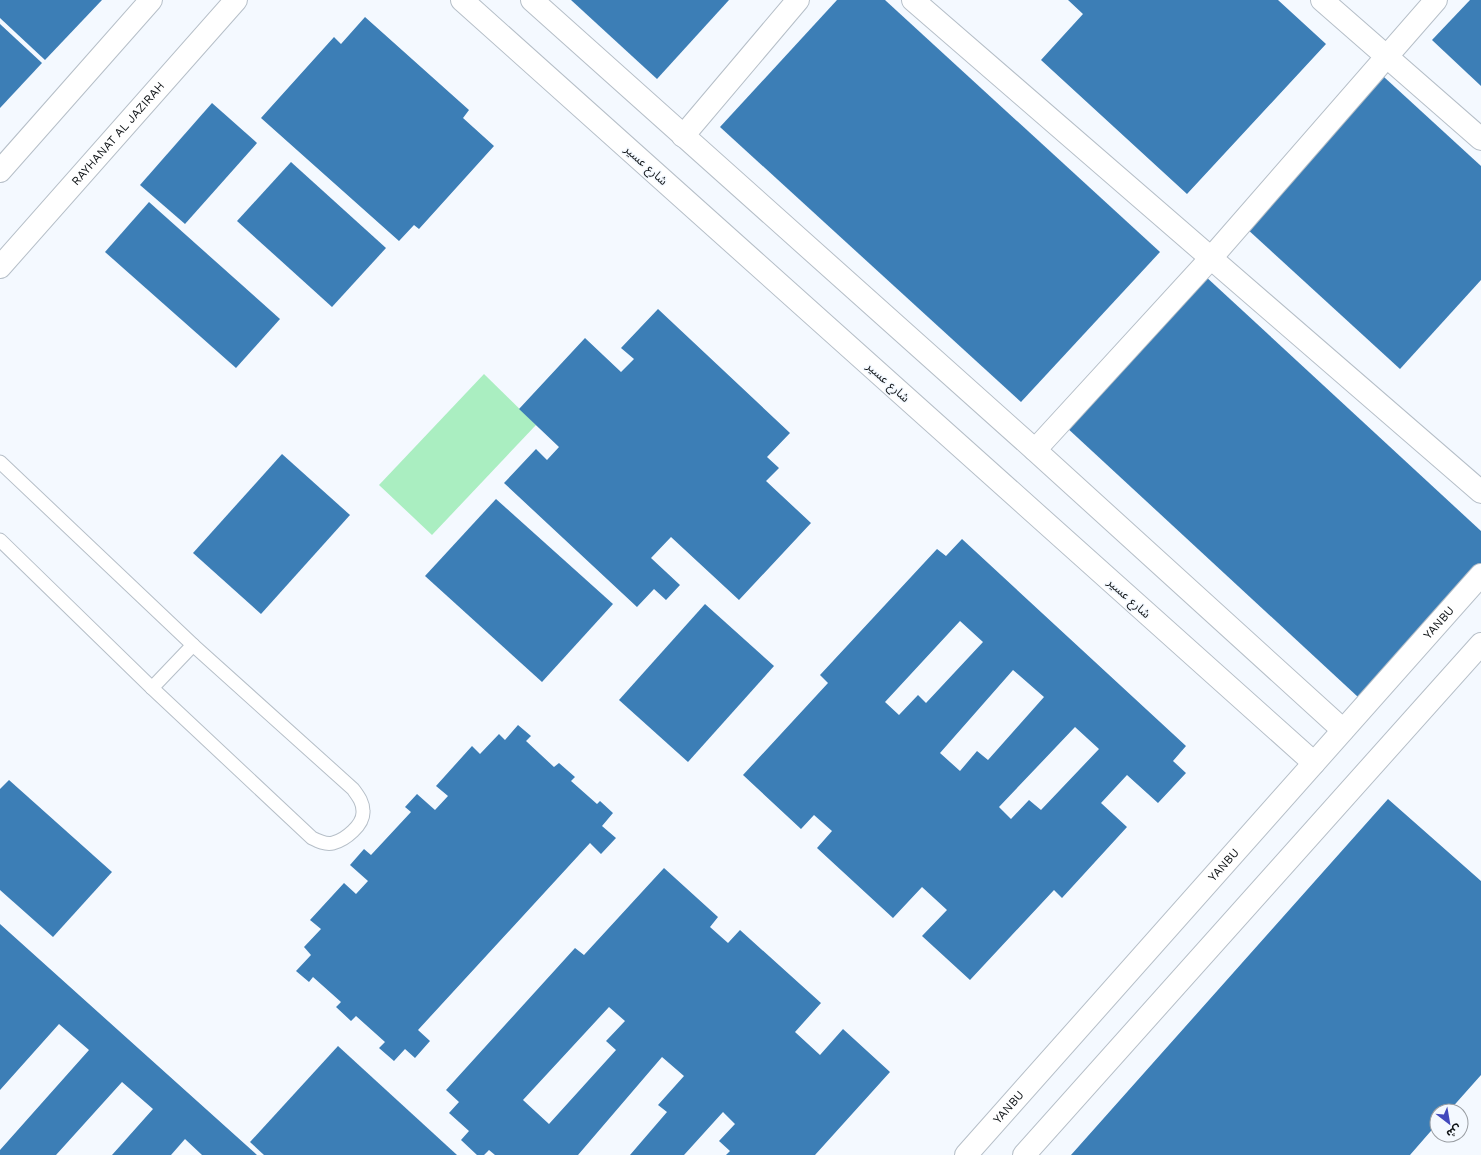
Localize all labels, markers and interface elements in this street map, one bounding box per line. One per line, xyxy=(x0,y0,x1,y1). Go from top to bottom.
street label: RAYHANAT AL JAZIRAH xyxy=(68,79,167,188)
street label: شارع عسير xyxy=(620,141,670,189)
street label: شارع عسير xyxy=(862,358,912,406)
street label: شارع عسير xyxy=(1103,574,1153,622)
street label: YANBU xyxy=(1421,603,1457,642)
street label: YANBU xyxy=(1205,846,1242,884)
street label: YANBU xyxy=(990,1088,1027,1126)
north arrow xyxy=(1429,1103,1469,1143)
text: ش xyxy=(1444,1122,1464,1141)

